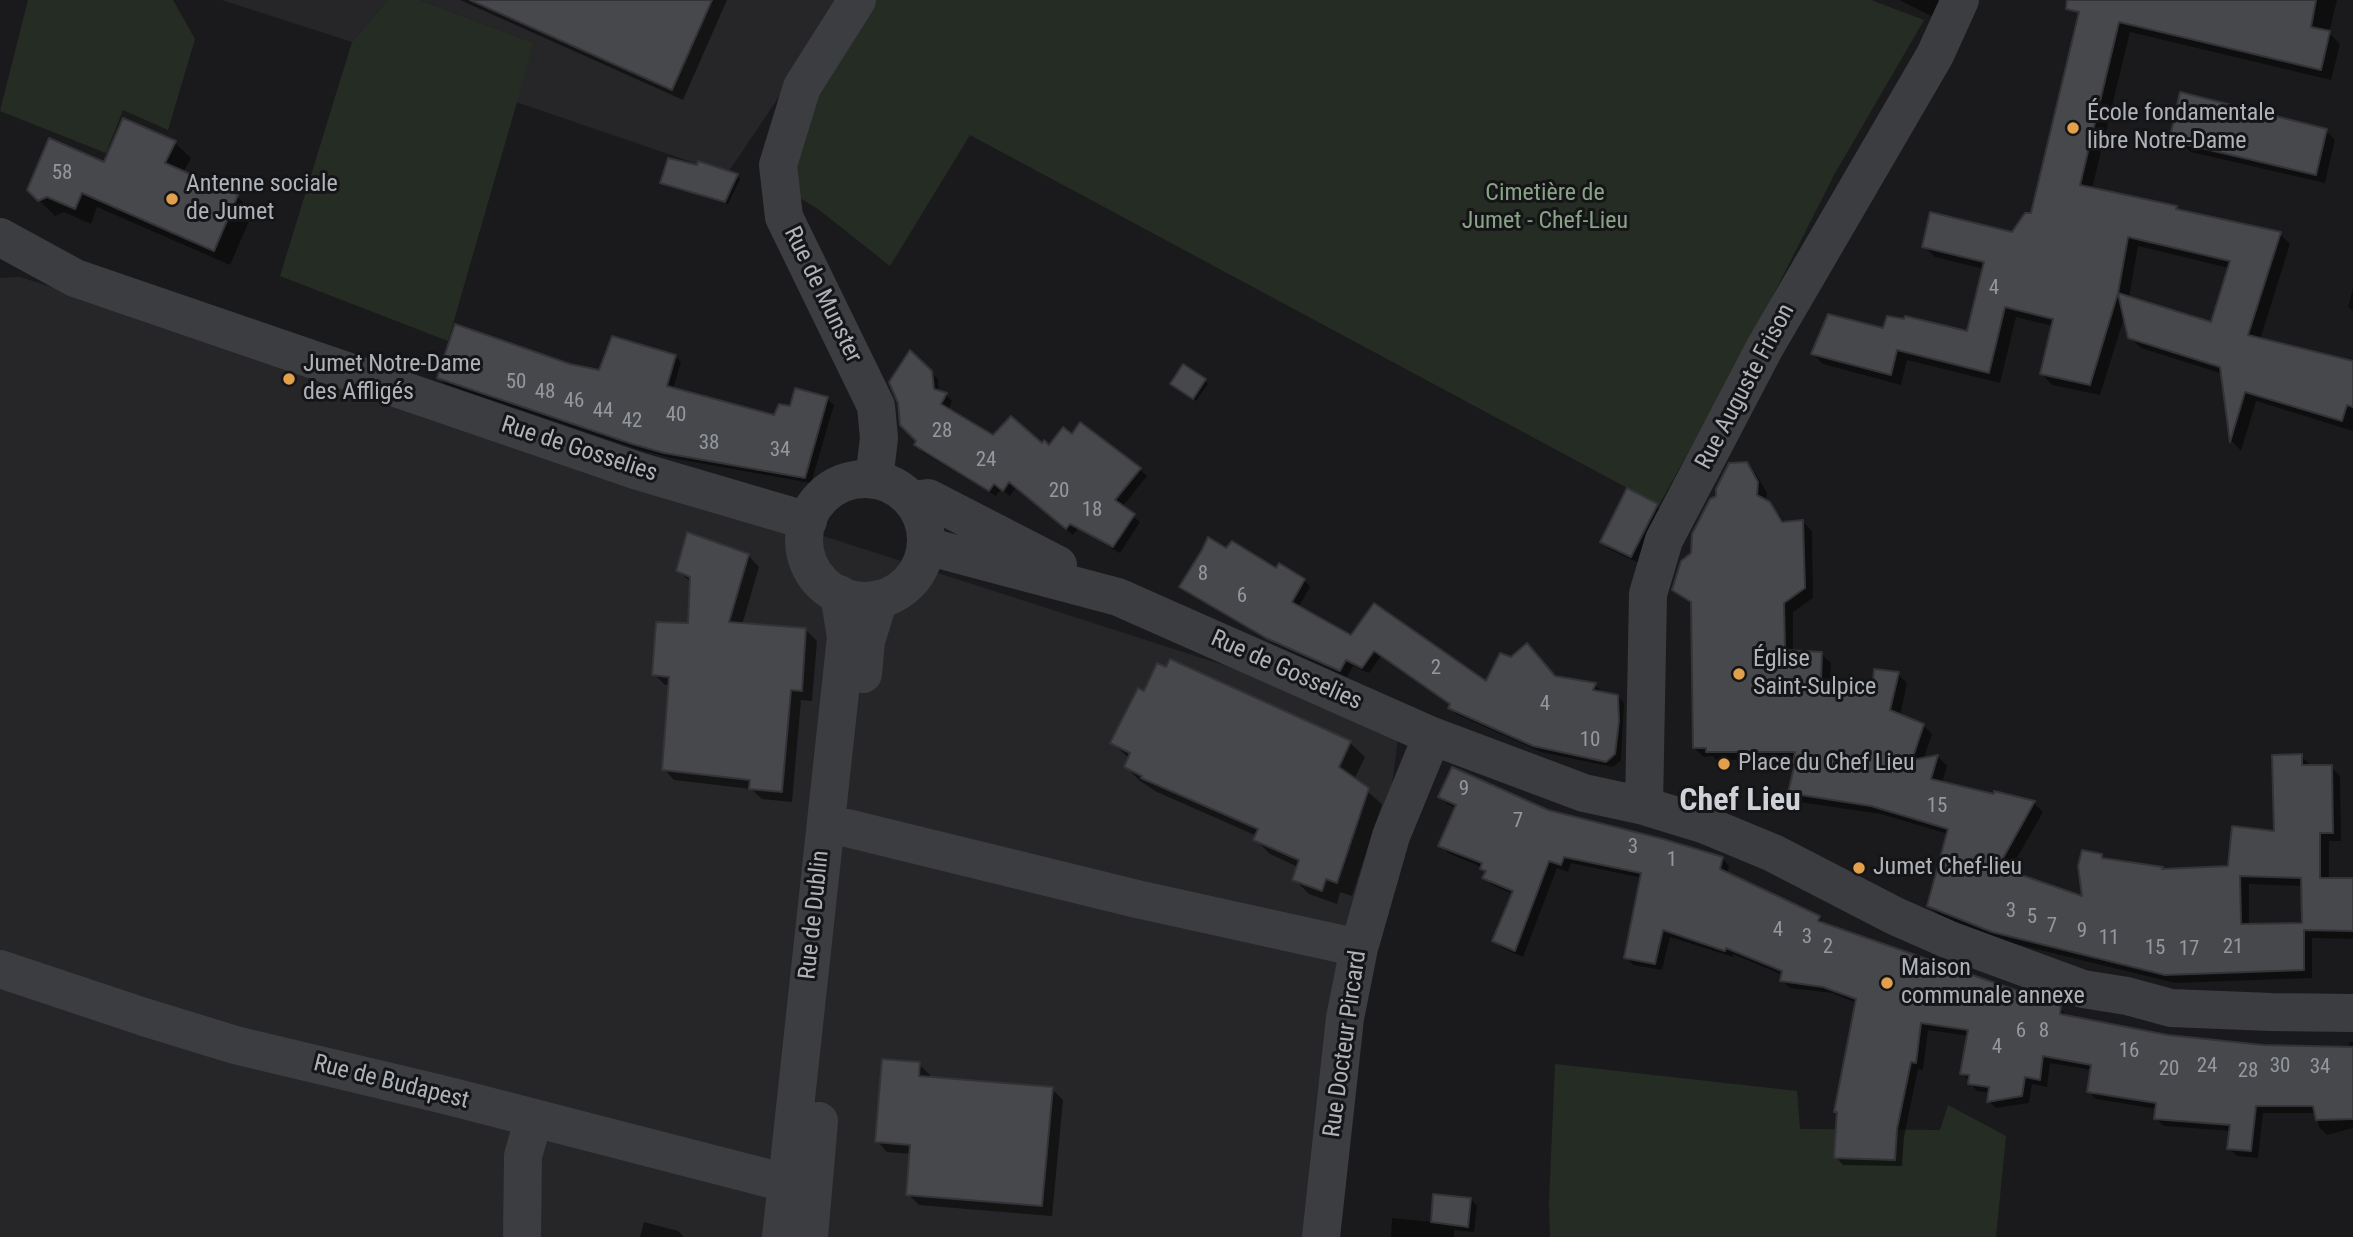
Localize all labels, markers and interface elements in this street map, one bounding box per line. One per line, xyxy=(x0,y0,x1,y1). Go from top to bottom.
place label: École fondamentale libre Notre-Dame xyxy=(2087,100,2275,156)
marker: École fondamentale libre Notre-Dame xyxy=(2065,120,2081,136)
house number: 58 xyxy=(52,161,72,187)
place label: Antenne sociale de Jumet xyxy=(186,171,338,227)
park label: Cimetière de Jumet - Chef-Lieu xyxy=(1462,180,1628,236)
marker: Antenne sociale de Jumet xyxy=(164,191,180,207)
street label: Rue de Munster xyxy=(777,222,867,368)
house number: 4 xyxy=(1989,276,1999,302)
street label: Rue Auguste Frison xyxy=(1690,299,1802,475)
place label: Jumet Notre-Dame des Affligés xyxy=(303,351,481,407)
house number: 50 xyxy=(506,370,526,396)
marker: Jumet Notre-Dame des Affligés xyxy=(281,371,297,387)
house number: 48 xyxy=(535,380,555,406)
house number: 46 xyxy=(564,389,584,415)
house number: 44 xyxy=(593,399,613,425)
house number: 40 xyxy=(666,403,686,429)
house number: 42 xyxy=(622,409,642,435)
street label: Rue de Gosselies xyxy=(497,411,661,489)
house number: 28 xyxy=(932,419,952,445)
house number: 38 xyxy=(699,431,719,457)
house number: 34 xyxy=(770,438,790,464)
house number: 24 xyxy=(976,448,996,474)
house number: 20 xyxy=(1049,479,1069,505)
house number: 18 xyxy=(1082,498,1102,524)
house number: 8 xyxy=(1198,562,1208,588)
house number: 6 xyxy=(1237,584,1247,610)
street label: Rue de Gosselies xyxy=(1206,625,1366,717)
place label: Église Saint-Sulpice xyxy=(1753,646,1876,702)
house number: 2 xyxy=(1431,656,1441,682)
marker: Église Saint-Sulpice xyxy=(1731,666,1747,682)
house number: 4 xyxy=(1540,692,1550,718)
house number: 10 xyxy=(1580,728,1600,754)
place label: Place du Chef Lieu xyxy=(1738,750,1914,778)
marker: Place du Chef Lieu xyxy=(1716,756,1732,772)
house number: 9 xyxy=(1459,777,1469,803)
district label: Chef Lieu xyxy=(1679,783,1801,821)
house number: 15 xyxy=(1927,794,1947,820)
house number: 7 xyxy=(1513,809,1523,835)
house number: 3 xyxy=(1628,835,1638,861)
house number: 1 xyxy=(1667,848,1677,874)
street label: Rue de Dublin xyxy=(794,849,836,981)
place label: Jumet Chef-lieu xyxy=(1873,854,2022,882)
marker: Jumet Chef-lieu xyxy=(1851,860,1867,876)
house number: 3 xyxy=(2006,899,2016,925)
house number: 5 xyxy=(2027,905,2037,931)
house number: 7 xyxy=(2047,914,2057,940)
house number: 4 xyxy=(1773,918,1783,944)
house number: 9 xyxy=(2077,919,2087,945)
house number: 3 xyxy=(1802,925,1812,951)
house number: 11 xyxy=(2099,926,2119,952)
house number: 2 xyxy=(1823,935,1833,961)
house number: 21 xyxy=(2223,935,2243,961)
house number: 15 xyxy=(2145,936,2165,962)
house number: 17 xyxy=(2179,937,2199,963)
street label: Rue Docteur Pircard xyxy=(1319,949,1373,1139)
place label: Maison communale annexe xyxy=(1901,955,2085,1011)
marker: Maison communale annexe xyxy=(1879,975,1895,991)
house number: 6 xyxy=(2016,1019,2026,1045)
house number: 8 xyxy=(2039,1019,2049,1045)
house number: 4 xyxy=(1992,1035,2002,1061)
house number: 16 xyxy=(2119,1039,2139,1065)
street label: Rue de Budapest xyxy=(310,1050,472,1116)
house number: 24 xyxy=(2197,1054,2217,1080)
house number: 30 xyxy=(2270,1054,2290,1080)
house number: 34 xyxy=(2310,1055,2330,1081)
house number: 20 xyxy=(2159,1057,2179,1083)
house number: 28 xyxy=(2238,1059,2258,1085)

